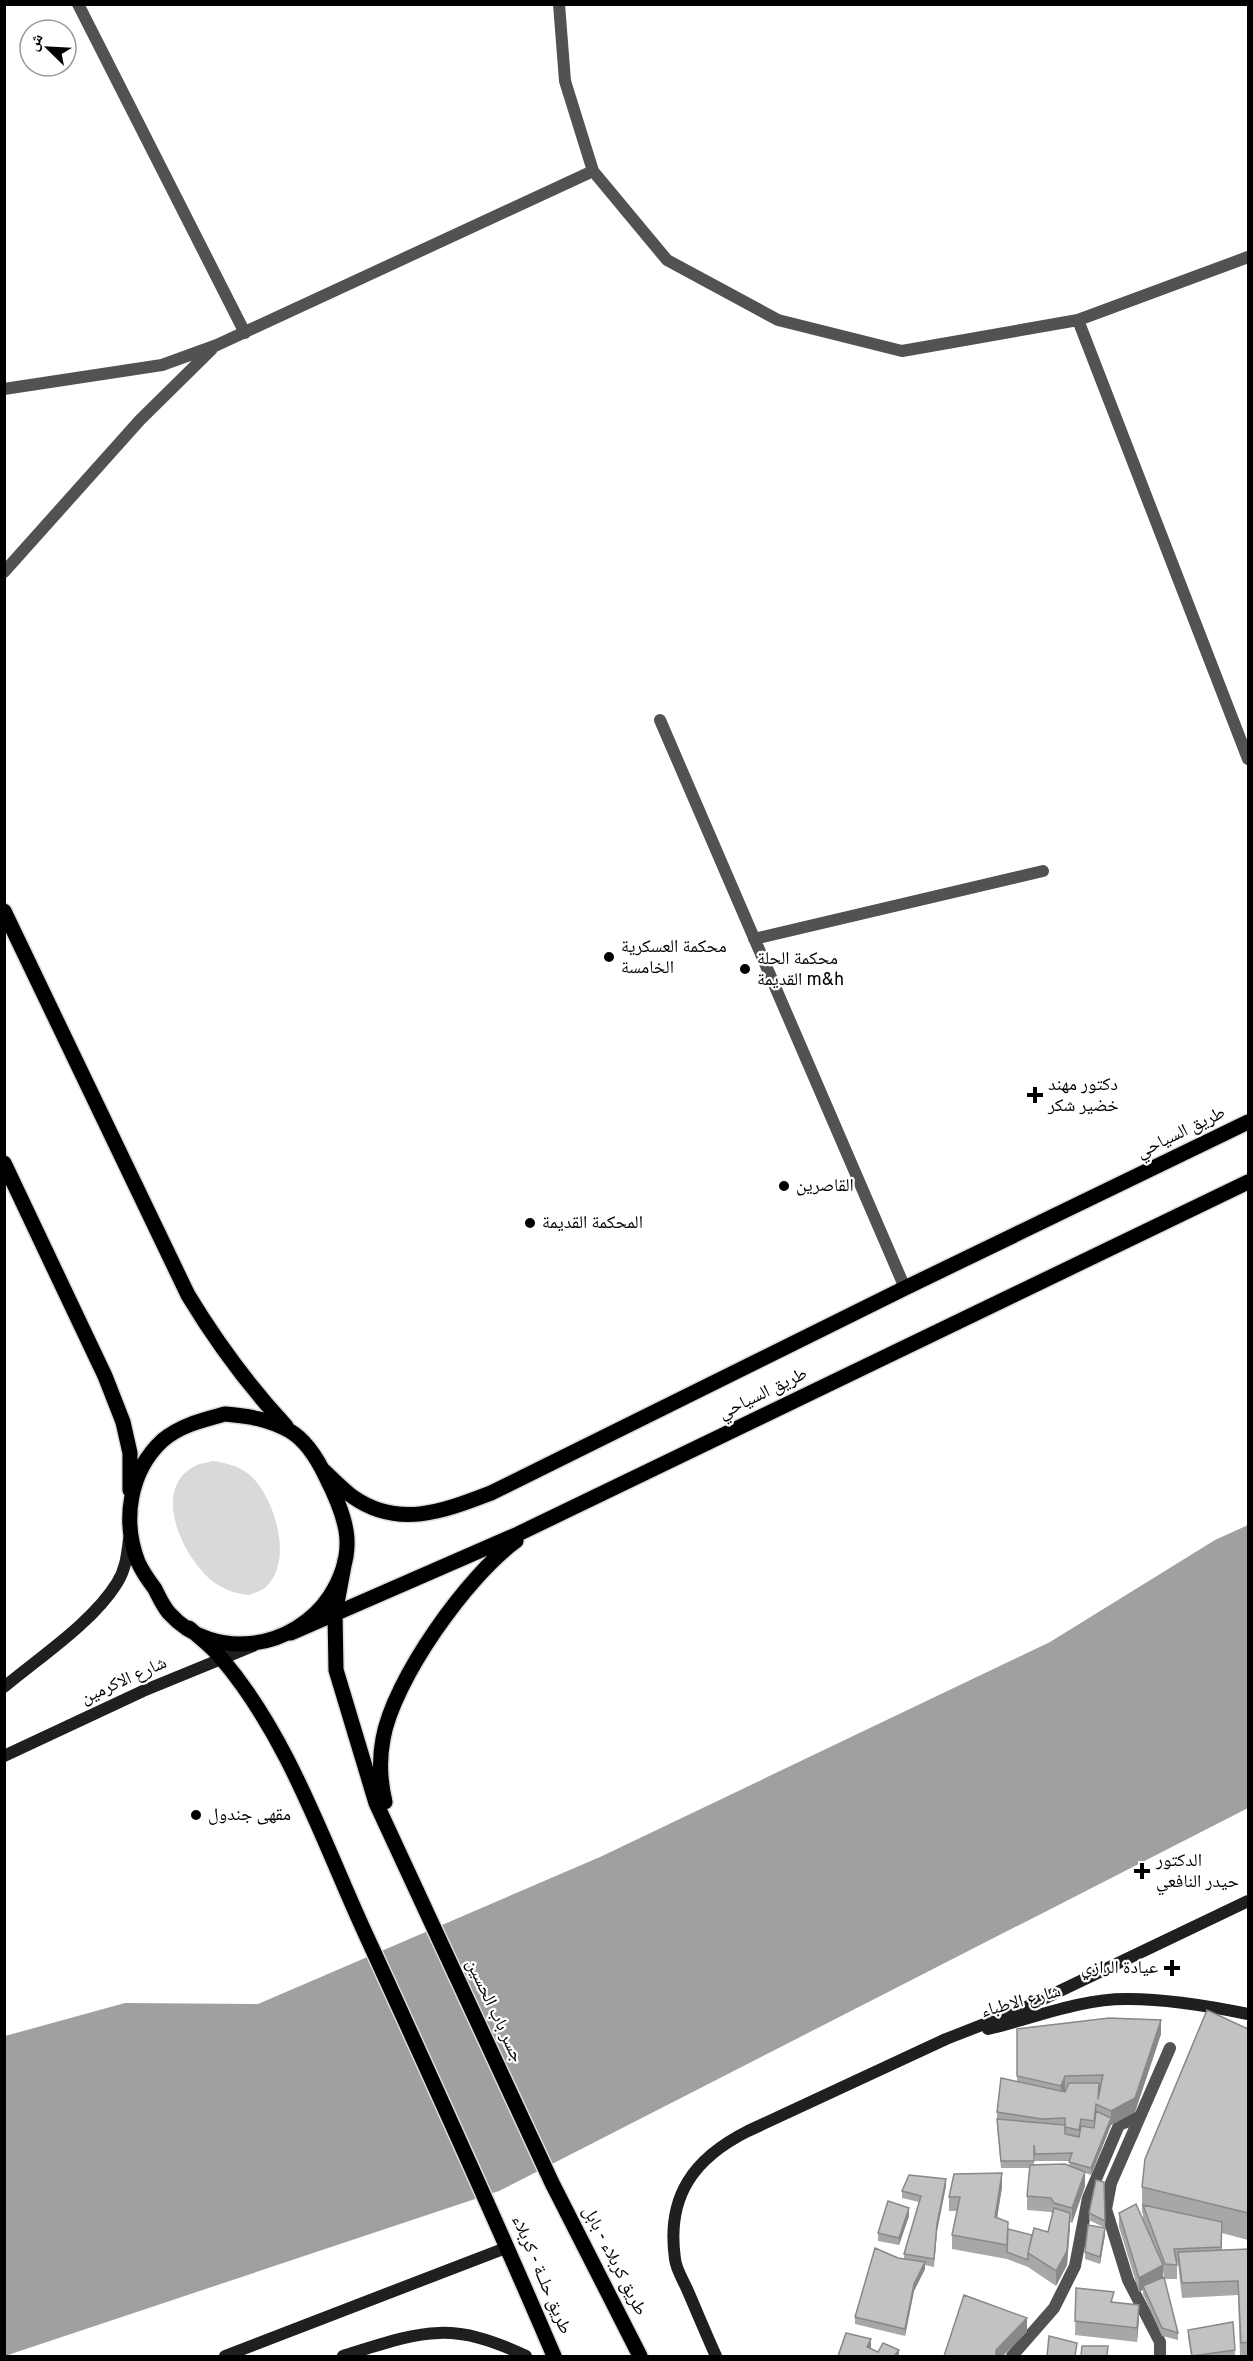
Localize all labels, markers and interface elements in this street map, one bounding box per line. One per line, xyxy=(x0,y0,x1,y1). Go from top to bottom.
north arrow xyxy=(18,18,78,78)
text: ش xyxy=(24,31,49,55)
place label: محكمة العسكرية الخامسة xyxy=(621,936,727,980)
place label: محكمة الحلة القديمة m&h xyxy=(757,948,844,992)
marker: محكمة العسكرية الخامسة xyxy=(602,950,616,964)
marker: محكمة الحلة القديمة m&h xyxy=(738,962,752,976)
place label: دكتور مهند خضير شكر xyxy=(1047,1074,1119,1118)
marker: دكتور مهند خضير شكر xyxy=(1026,1086,1044,1104)
street label: طريق السياحي xyxy=(1133,1102,1230,1166)
place label: القاصرين xyxy=(796,1175,854,1198)
marker: القاصرين xyxy=(777,1179,791,1193)
place label: المحكمة القديمة xyxy=(542,1212,643,1235)
marker: المحكمة القديمة xyxy=(523,1216,537,1230)
street label: طريق السياحي xyxy=(715,1363,812,1427)
street label: شارع الاكرمين xyxy=(77,1652,171,1710)
place label: مقهى جندول xyxy=(208,1804,291,1827)
marker: مقهى جندول xyxy=(189,1808,203,1822)
place label: الدكتور حيدر النافعي xyxy=(1155,1850,1239,1895)
marker: الدكتور حيدر النافعي xyxy=(1133,1862,1151,1880)
street label: جسر باب الحسين xyxy=(460,1956,528,2066)
place label: عيادة الرازي xyxy=(1081,1957,1158,1981)
marker: عيادة الرازي xyxy=(1163,1959,1181,1977)
street label: شارع الاطباء xyxy=(979,1980,1063,2024)
street label: طريق كربلاء - بابل xyxy=(576,2202,652,2320)
street label: طريق حلــة - كربلاء xyxy=(506,2212,576,2338)

